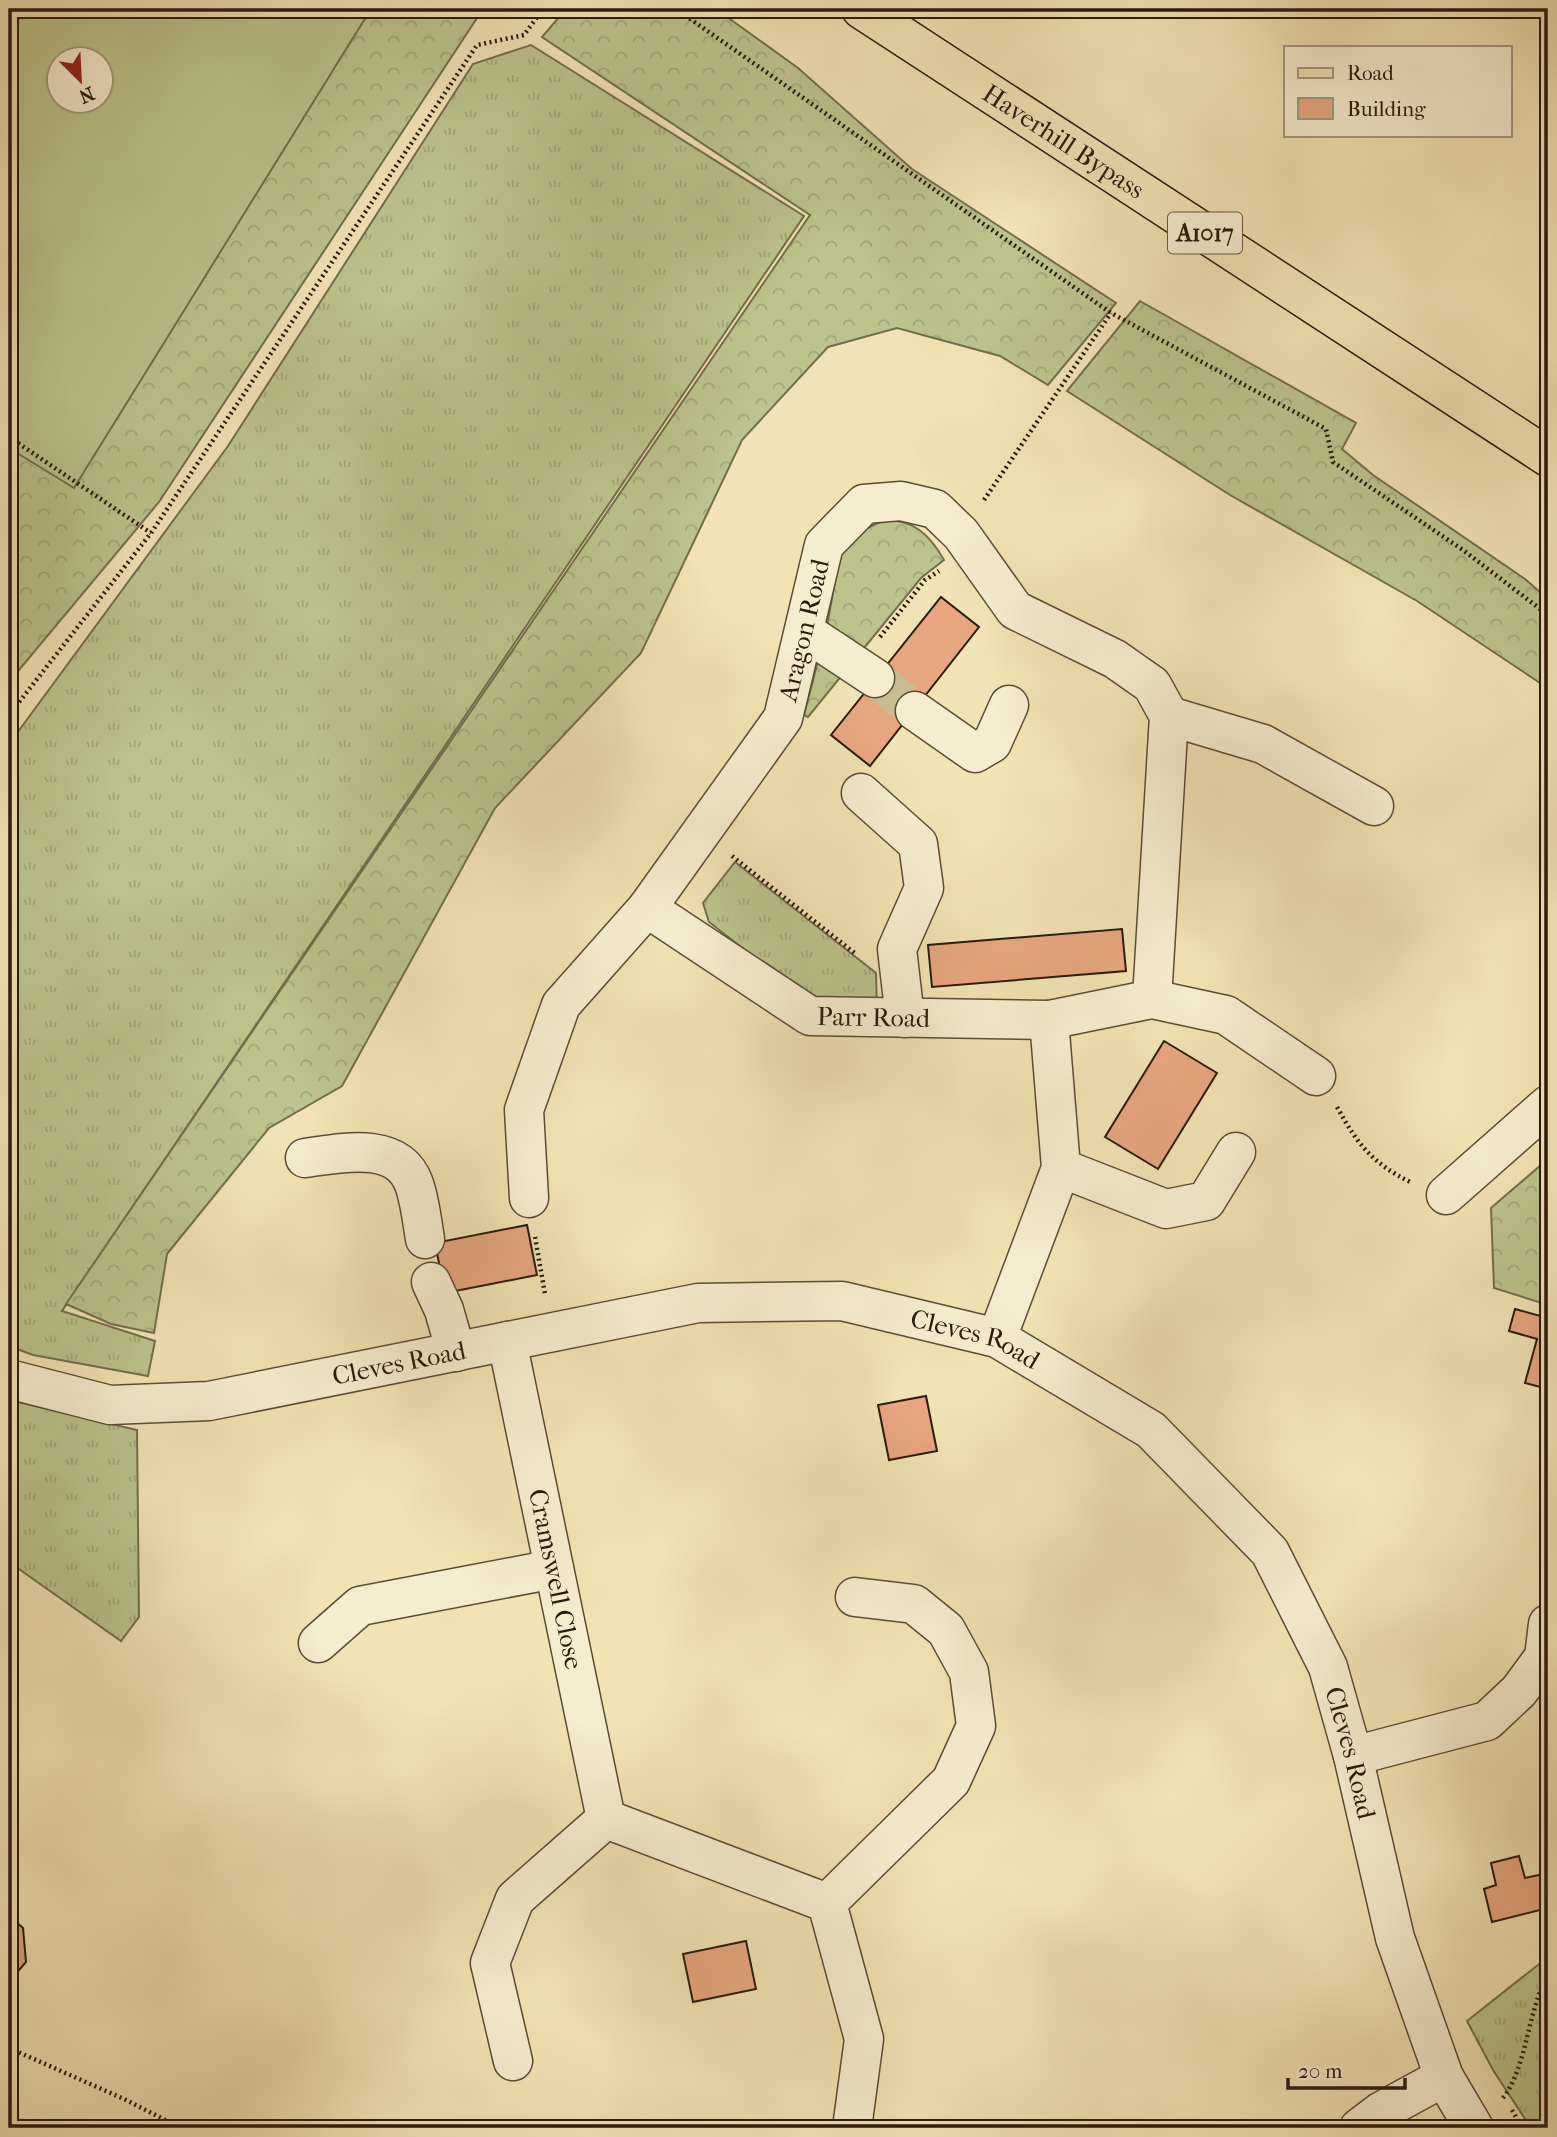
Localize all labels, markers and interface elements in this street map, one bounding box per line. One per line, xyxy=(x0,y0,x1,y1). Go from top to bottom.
north arrow xyxy=(46,46,116,116)
legend xyxy=(1284,46,1512,136)
text: Road xyxy=(1347,61,1394,85)
street label: Haverhill Bypass xyxy=(977,77,1150,205)
text: N xyxy=(75,82,98,108)
text: Building xyxy=(1347,97,1426,121)
road number: A1017 xyxy=(1168,212,1242,254)
street label: Aragon Road xyxy=(772,555,836,705)
street label: Parr Road xyxy=(817,1001,931,1034)
street label: Cleves Road xyxy=(908,1302,1046,1376)
street label: Cleves Road xyxy=(329,1334,469,1391)
street label: Cramswell Close xyxy=(522,1486,590,1672)
street label: Cleves Road xyxy=(1319,1683,1383,1823)
scale bar xyxy=(1288,2046,1405,2090)
text: 20 m xyxy=(1298,2059,1343,2083)

